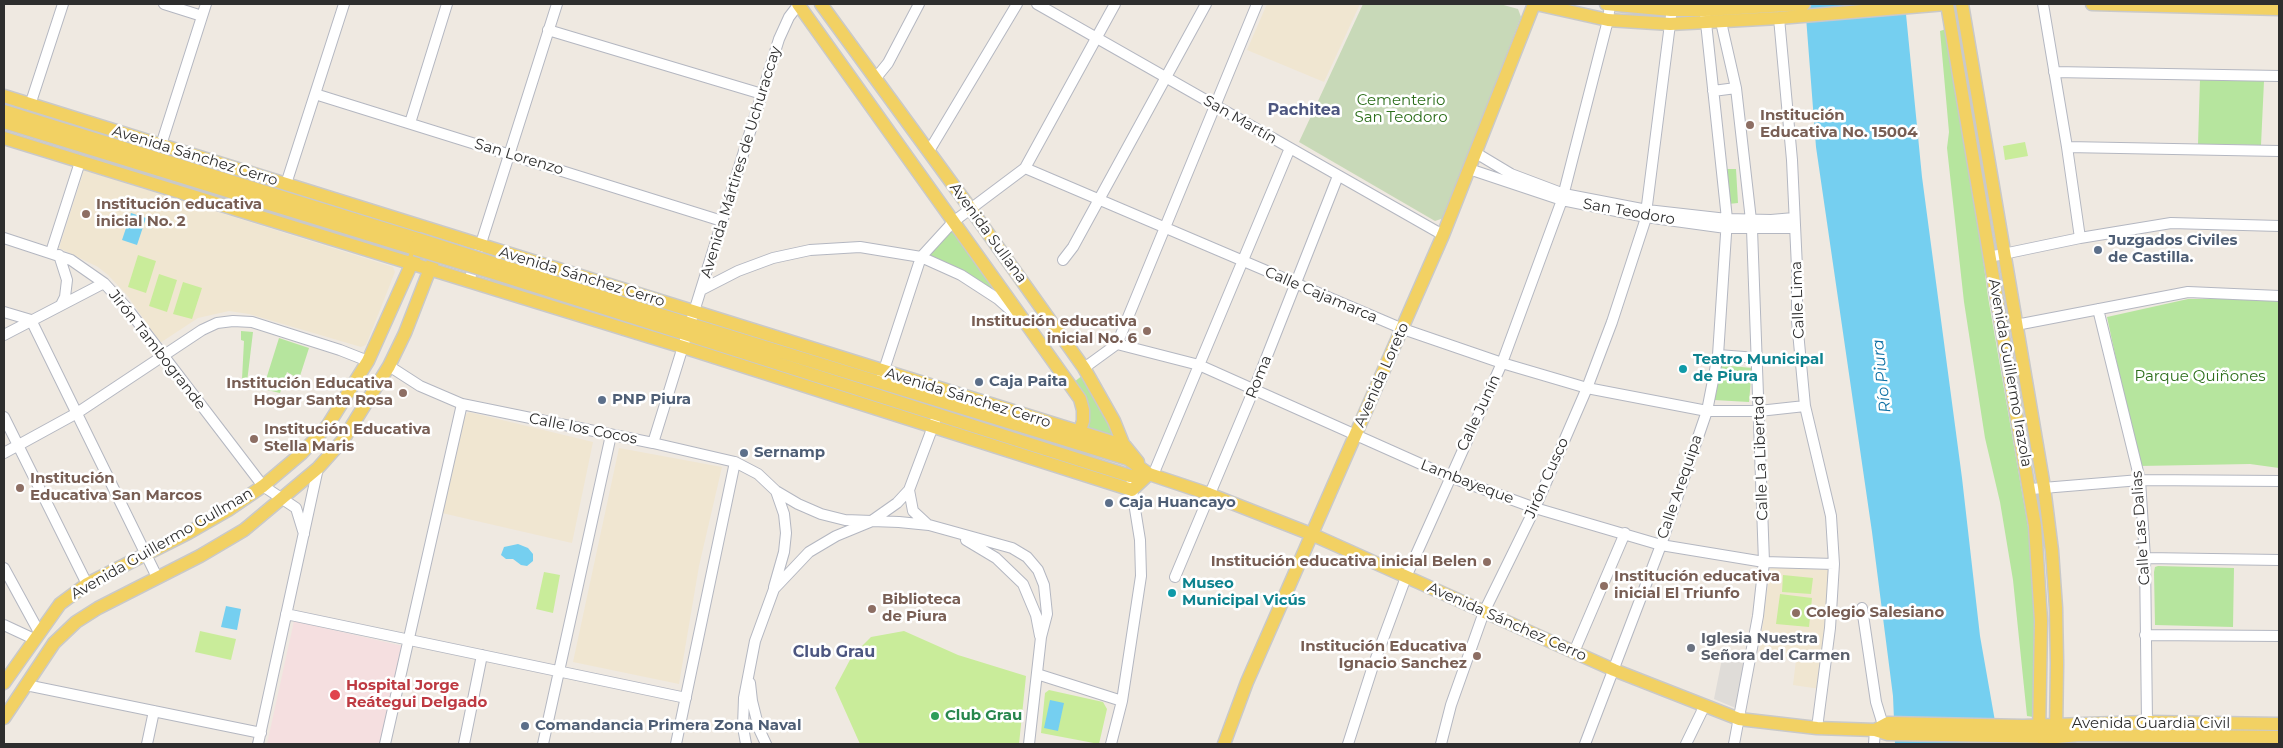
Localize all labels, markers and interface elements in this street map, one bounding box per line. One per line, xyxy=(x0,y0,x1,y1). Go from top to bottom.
street label: Avenida Mártires de Uchuraccay xyxy=(697,44,785,280)
street label: San Martín xyxy=(1200,92,1280,148)
park label: Cementerio San Teodoro xyxy=(1354,92,1448,127)
district label: Pachitea xyxy=(1267,100,1341,120)
place label: Institución Educativa No. 15004 xyxy=(1760,107,1918,142)
marker: Institución Educativa No. 15004 xyxy=(1744,119,1756,131)
street label: Avenida Sánchez Cerro xyxy=(110,122,280,190)
street label: San Lorenzo xyxy=(472,135,566,179)
street label: Avenida Sullana xyxy=(946,179,1030,287)
street label: San Teodoro xyxy=(1582,195,1676,229)
place label: Institución educativa inicial No. 2 xyxy=(96,196,262,231)
marker: Institución educativa inicial No. 2 xyxy=(80,208,92,220)
place label: Juzgados Civiles de Castilla. xyxy=(2108,232,2238,267)
street label: Avenida Sánchez Cerro xyxy=(497,243,667,311)
marker: Juzgados Civiles de Castilla. xyxy=(2092,244,2104,256)
street label: Calle Lima xyxy=(1788,261,1808,339)
street label: Calle Cajamarca xyxy=(1262,263,1380,327)
street label: Avenida Guillermo Irazola xyxy=(1985,277,2035,469)
street label: Jirón Tambogrande xyxy=(105,286,209,414)
place label: Institución educativa inicial No. 6 xyxy=(971,313,1137,348)
street label: Avenida Loreto xyxy=(1351,320,1413,430)
marker: Institución educativa inicial No. 6 xyxy=(1141,325,1153,337)
water label: Río Piura xyxy=(1869,338,1895,414)
place label: Teatro Municipal de Piura xyxy=(1693,351,1824,386)
street label: Roma xyxy=(1242,353,1276,401)
marker: Teatro Municipal de Piura xyxy=(1677,363,1689,375)
street label: Avenida Sánchez Cerro xyxy=(883,364,1053,432)
park label: Parque Quiñones xyxy=(2134,368,2266,386)
street label: Calle Junín xyxy=(1453,372,1505,454)
place label: Caja Paita xyxy=(989,373,1067,391)
place label: Institución Educativa Hogar Santa Rosa xyxy=(226,375,393,410)
marker: Caja Paita xyxy=(973,376,985,388)
marker: Institución Educativa Hogar Santa Rosa xyxy=(397,387,409,399)
place label: PNP Piura xyxy=(612,391,691,409)
marker: PNP Piura xyxy=(596,394,608,406)
street label: Calle La Libertad xyxy=(1750,395,1772,521)
street label: Calle los Cocos xyxy=(527,410,639,448)
place label: Institución Educativa Stella Maris xyxy=(264,421,431,456)
street label: Calle Arequipa xyxy=(1654,432,1706,542)
marker: Institución Educativa Stella Maris xyxy=(248,433,260,445)
street label: Jirón Cusco xyxy=(1521,435,1573,521)
place label: Sernamp xyxy=(754,444,825,462)
marker: Sernamp xyxy=(738,447,750,459)
street label: Lambayeque xyxy=(1418,456,1516,508)
place label: Institución Educativa San Marcos xyxy=(30,470,202,505)
street label: Calle Las Dalias xyxy=(2128,470,2154,586)
marker: Institución Educativa San Marcos xyxy=(14,482,26,494)
street label: Avenida Guillermo Gullman xyxy=(68,484,256,604)
place label: Caja Huancayo xyxy=(1119,494,1236,512)
marker: Caja Huancayo xyxy=(1103,497,1115,509)
place label: Institución educativa inicial Belen xyxy=(1211,553,1477,571)
marker: Institución educativa inicial Belen xyxy=(1481,556,1493,568)
place label: Institución educativa inicial El Triunfo xyxy=(1614,568,1780,603)
place label: Museo Municipal Vicús xyxy=(1182,575,1306,610)
street label: Avenida Sánchez Cerro xyxy=(1425,579,1589,665)
marker: Institución educativa inicial El Triunfo xyxy=(1598,580,1610,592)
marker: Museo Municipal Vicús xyxy=(1166,587,1178,599)
place label: Biblioteca de Piura xyxy=(882,591,961,626)
marker: Biblioteca de Piura xyxy=(866,603,878,615)
place label: Colegio Salesiano xyxy=(1806,604,1944,622)
marker: Colegio Salesiano xyxy=(1790,607,1802,619)
place label: Iglesia Nuestra Señora del Carmen xyxy=(1701,630,1850,665)
place label: Institución Educativa Ignacio Sanchez xyxy=(1300,638,1467,673)
district label: Club Grau xyxy=(793,642,875,662)
marker: Iglesia Nuestra Señora del Carmen xyxy=(1685,642,1697,654)
marker: Institución Educativa Ignacio Sanchez xyxy=(1471,650,1483,662)
place label: Hospital Jorge Reátegui Delgado xyxy=(346,677,487,712)
marker: Hospital Jorge Reátegui Delgado xyxy=(328,688,342,702)
place label: Club Grau xyxy=(945,707,1022,725)
marker: Club Grau xyxy=(929,710,941,722)
street label: Avenida Guardia Civil xyxy=(2072,715,2230,733)
place label: Comandancia Primera Zona Naval xyxy=(535,717,801,735)
marker: Comandancia Primera Zona Naval xyxy=(519,720,531,732)

